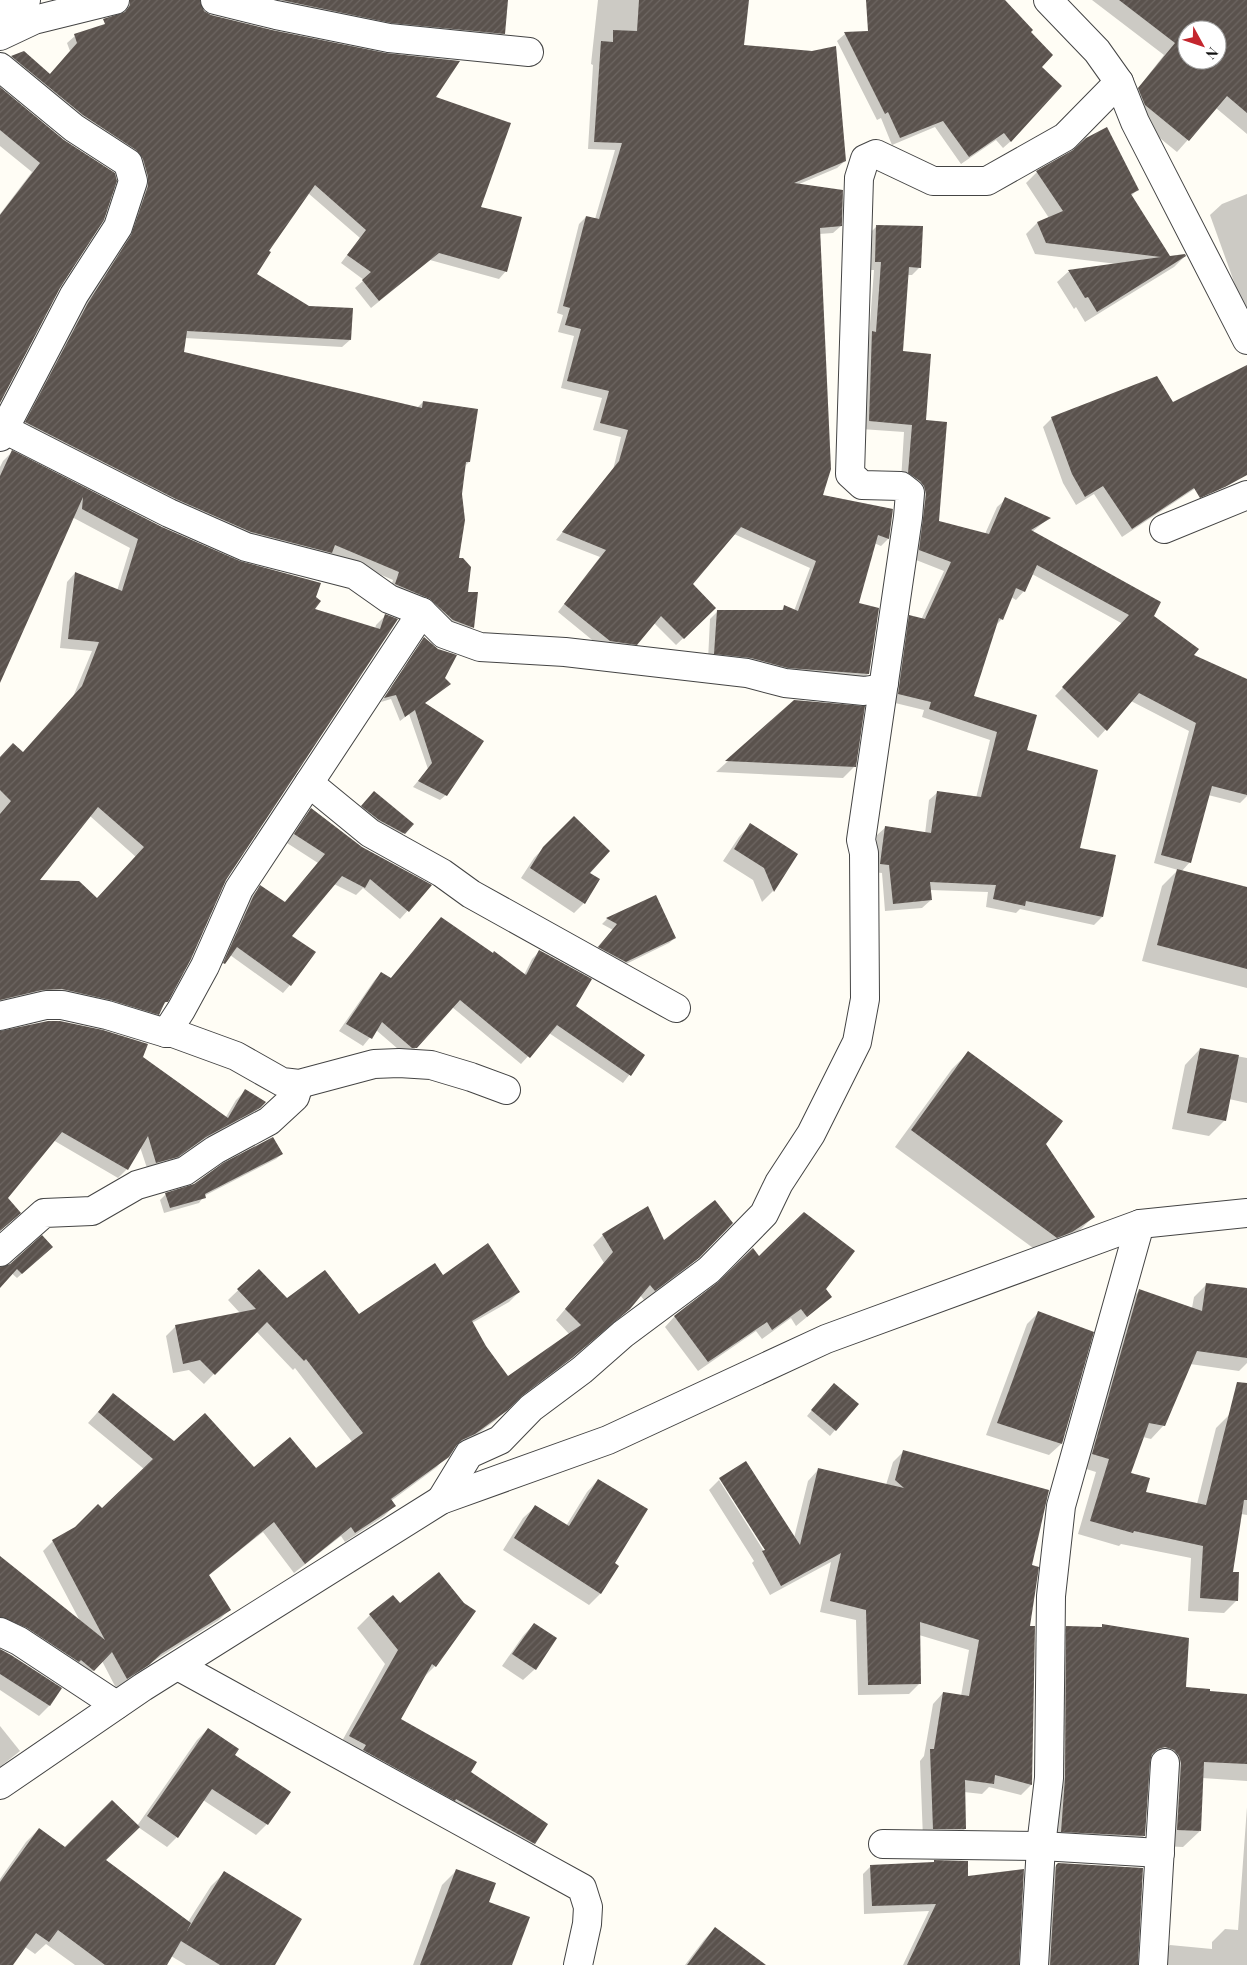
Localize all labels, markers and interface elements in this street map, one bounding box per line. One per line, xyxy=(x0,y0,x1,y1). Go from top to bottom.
north arrow xyxy=(1177,20,1227,70)
text: N xyxy=(1202,44,1223,64)

